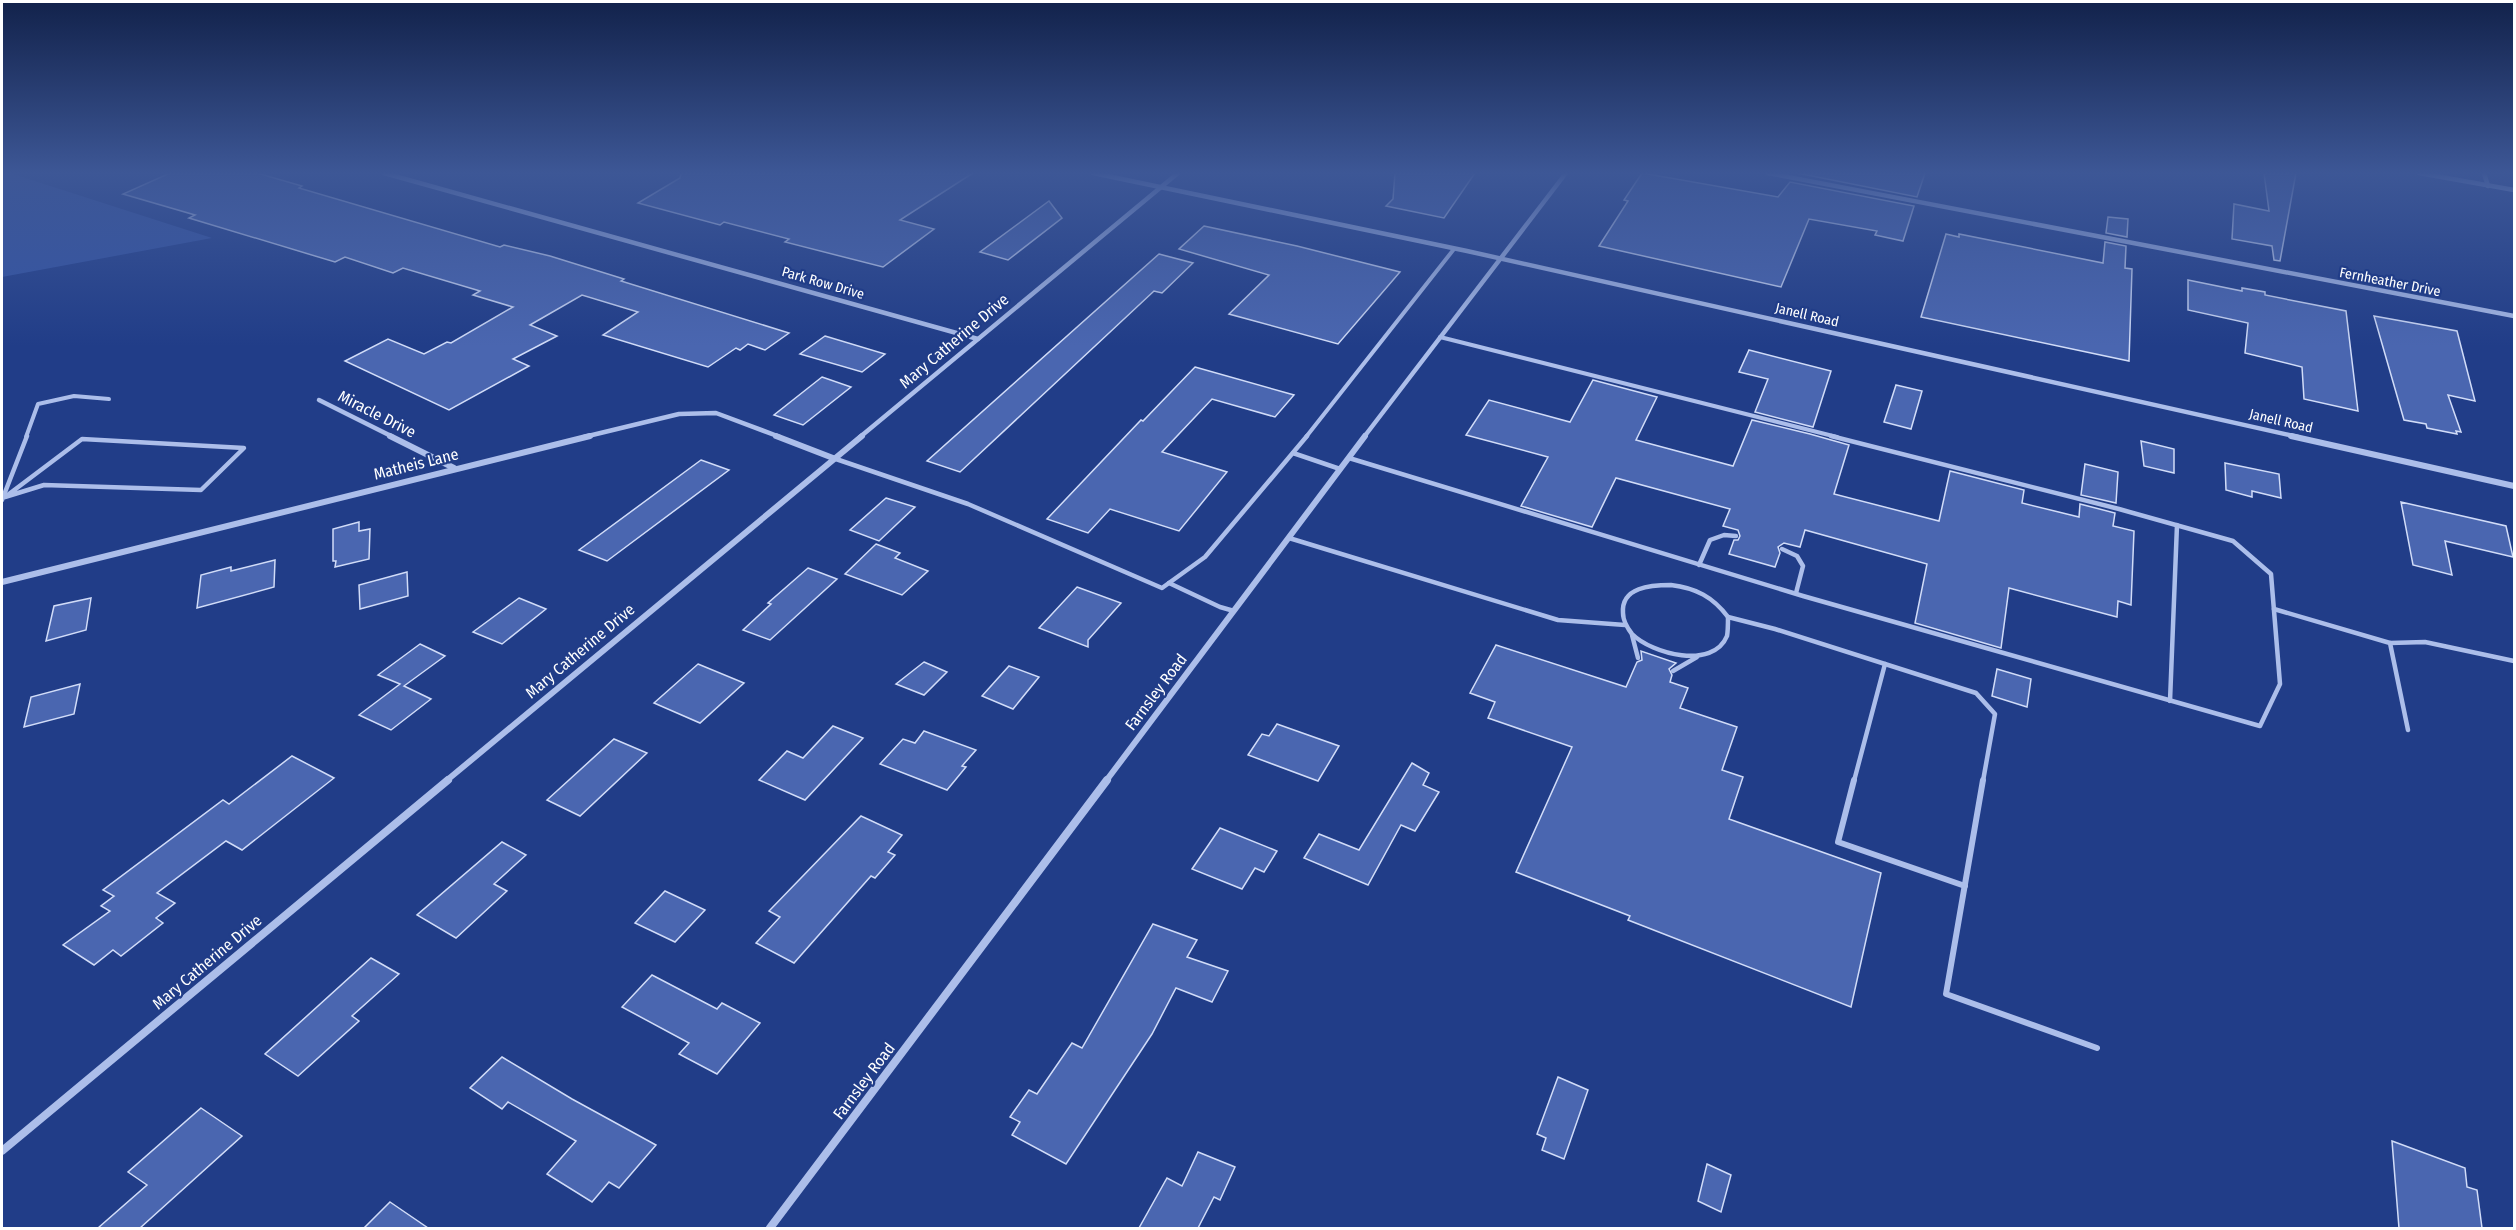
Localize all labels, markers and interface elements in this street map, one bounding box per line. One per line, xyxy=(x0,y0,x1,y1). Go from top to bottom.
street label: Park Row Drive xyxy=(780,263,866,303)
street label: Fernheather Drive xyxy=(2338,264,2442,300)
street label: Mary Catherine Drive xyxy=(896,290,1013,392)
street label: Janell Road xyxy=(1774,299,1840,331)
street label: Miracle Drive xyxy=(335,386,419,442)
street label: Janell Road xyxy=(2248,405,2314,437)
street label: Matheis Lane xyxy=(372,444,460,484)
street label: Mary Catherine Drive xyxy=(522,600,639,702)
street label: Farnsley Road xyxy=(1121,650,1191,734)
street label: Mary Catherine Drive xyxy=(149,911,266,1013)
street label: Farnsley Road xyxy=(829,1039,899,1123)

